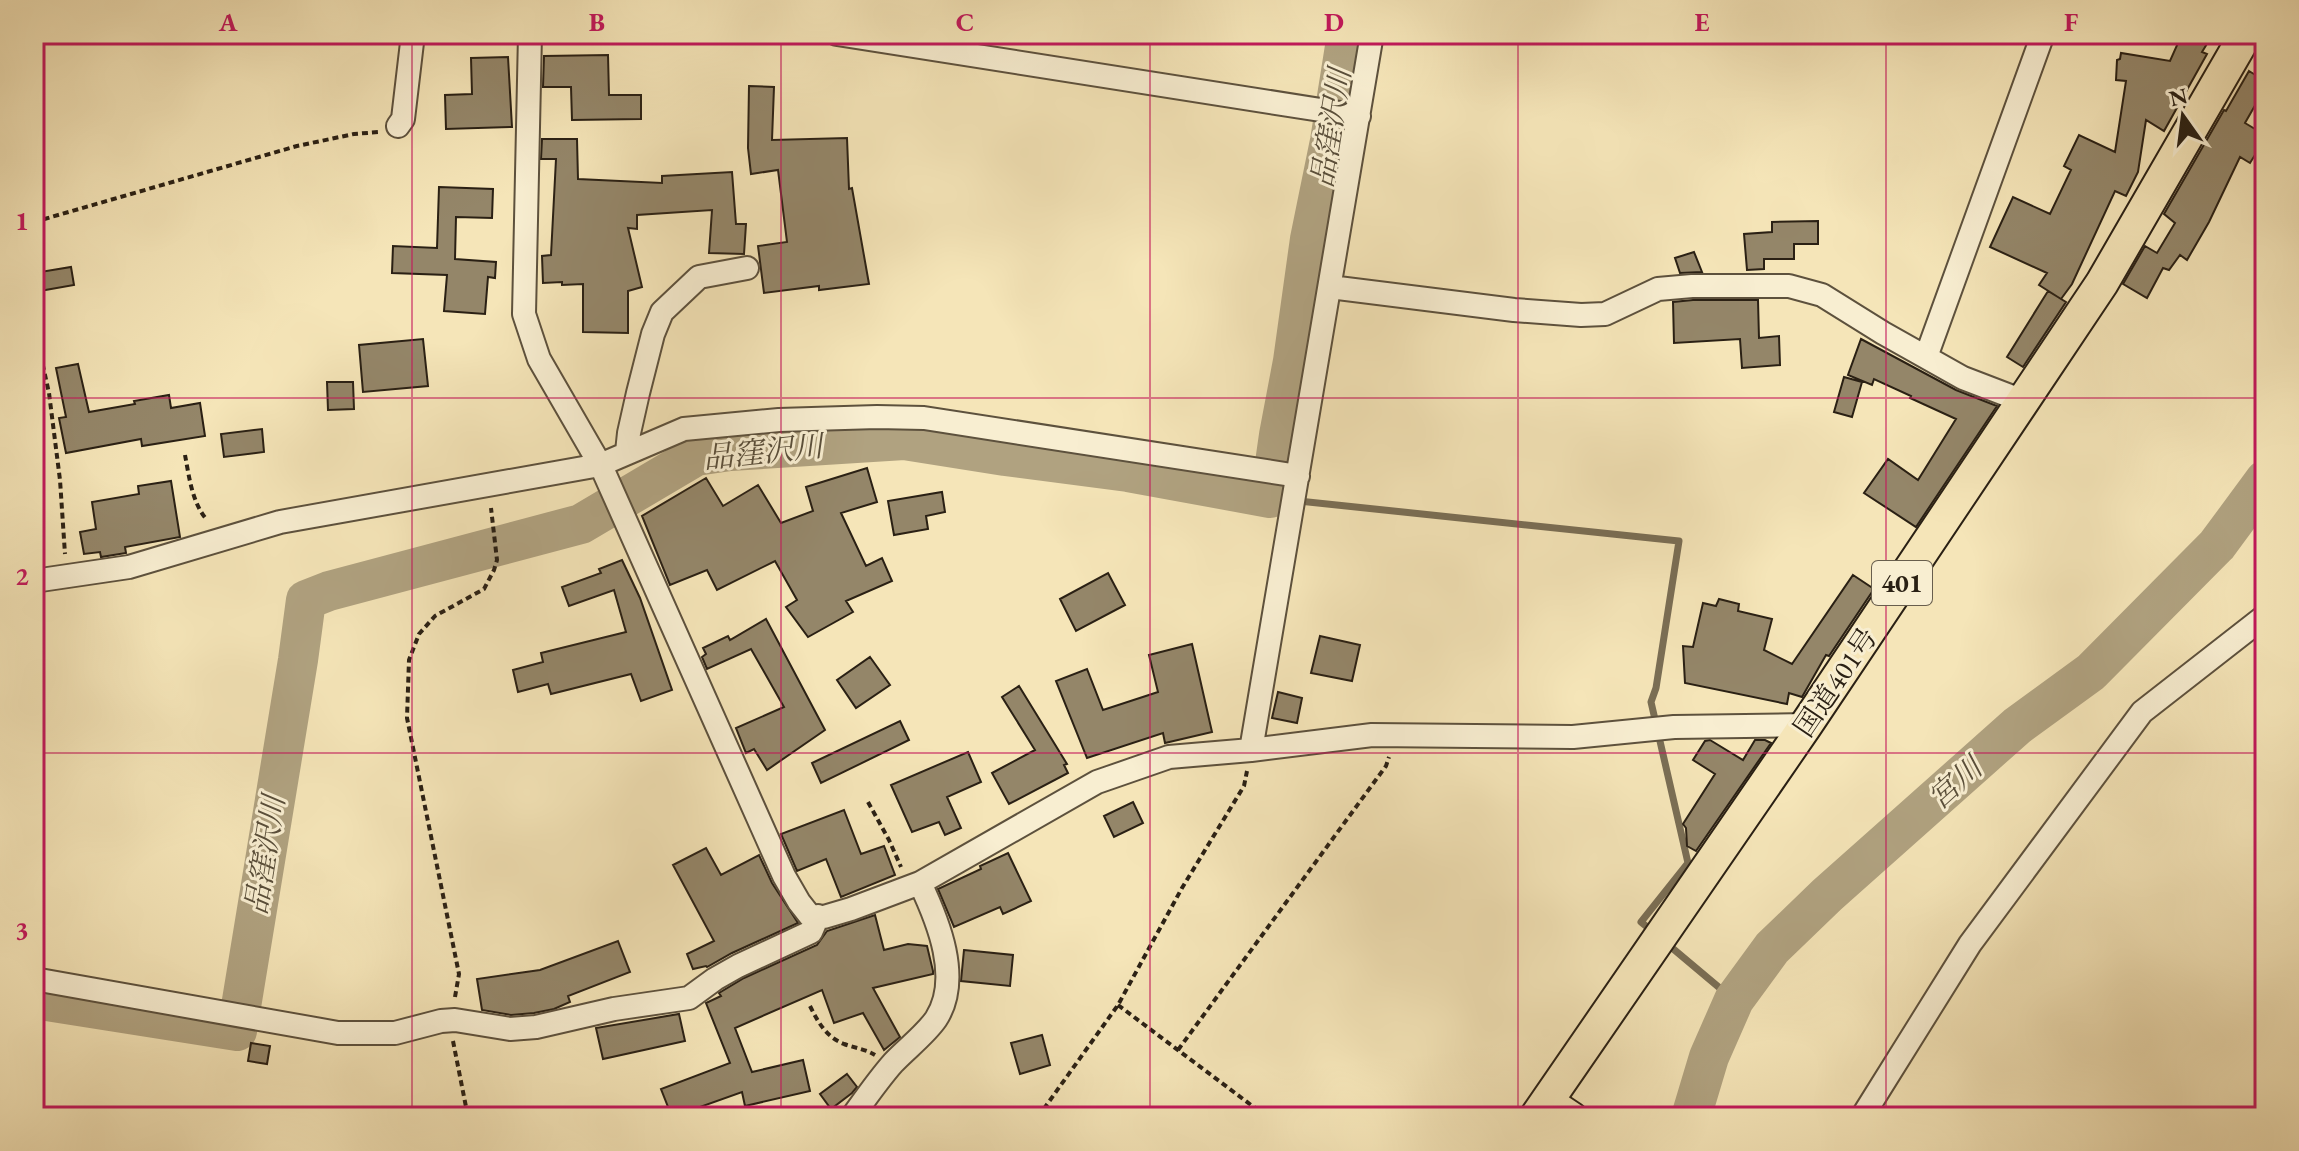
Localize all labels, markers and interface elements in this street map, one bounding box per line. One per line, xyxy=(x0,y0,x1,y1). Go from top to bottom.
text: A xyxy=(218,5,238,39)
text: B xyxy=(589,5,605,39)
text: C xyxy=(956,5,974,39)
text: D xyxy=(1324,5,1344,39)
text: E xyxy=(1695,5,1710,39)
text: F xyxy=(2064,5,2078,39)
water label: 品窪沢川 xyxy=(1302,63,1360,190)
north arrow xyxy=(2143,76,2223,156)
text: N xyxy=(2166,81,2191,113)
text: 1 xyxy=(15,204,29,238)
water label: 品窪沢川 xyxy=(701,426,828,477)
text: 2 xyxy=(15,559,29,593)
road number: 401 xyxy=(1872,561,1932,605)
street label: 国道401号 xyxy=(1785,620,1885,744)
water label: 宮川 xyxy=(1919,746,1992,817)
water label: 品窪沢川 xyxy=(236,790,294,917)
text: 3 xyxy=(15,913,29,947)

